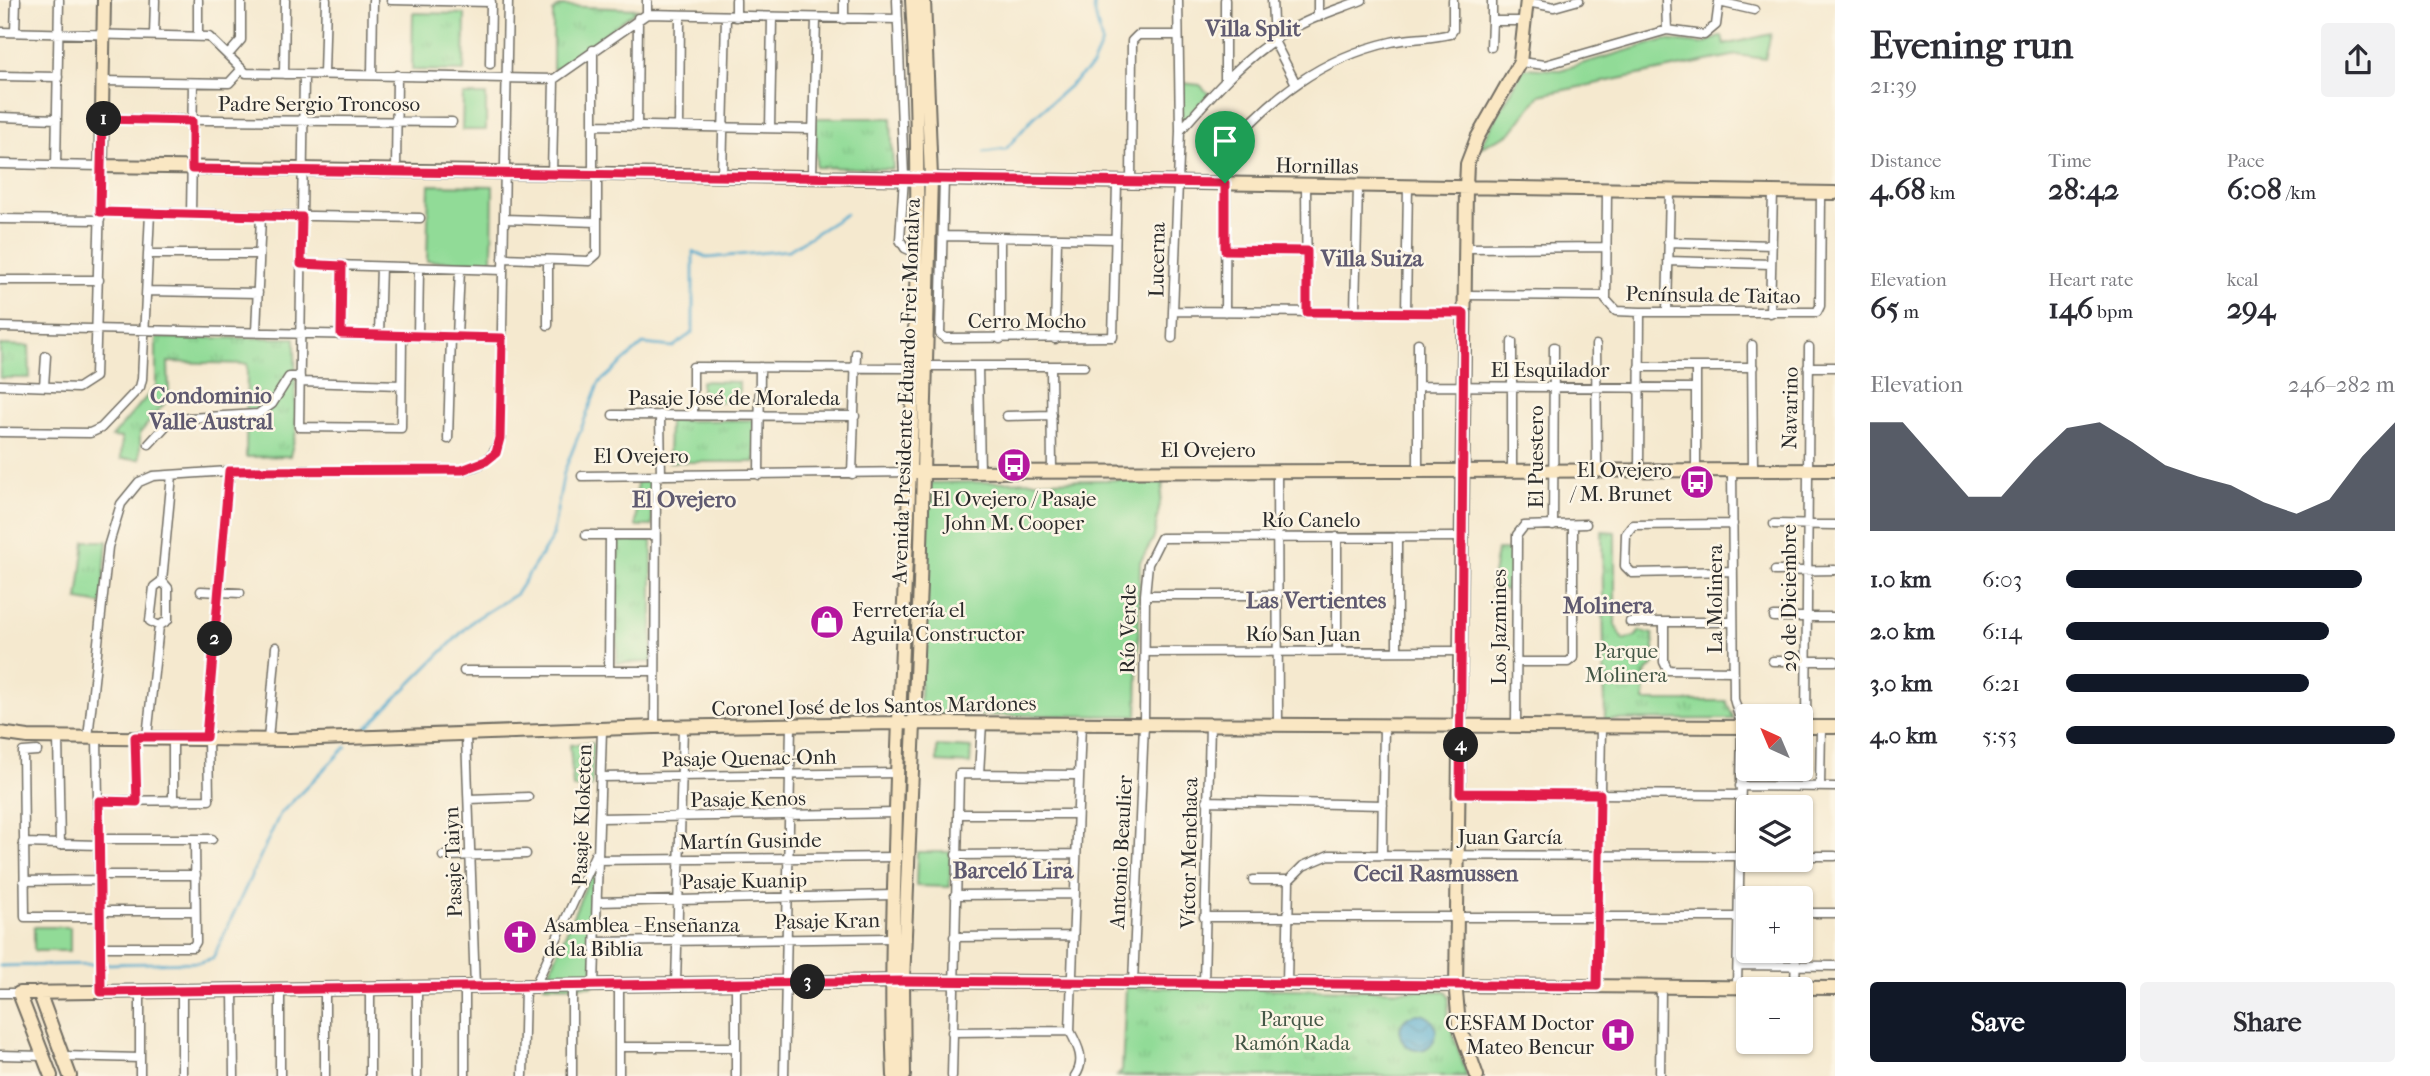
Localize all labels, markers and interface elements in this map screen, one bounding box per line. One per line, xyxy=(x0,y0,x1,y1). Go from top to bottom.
district label: Villa Split xyxy=(1204,15,1301,42)
text: Evening run xyxy=(1870,23,2073,68)
button: share xyxy=(2321,23,2395,97)
text: 21:39 xyxy=(1870,72,1917,99)
street label: Padre Sergio Troncoso xyxy=(218,92,420,116)
pin: 1 xyxy=(86,102,122,136)
text: 1 xyxy=(100,107,107,129)
pin xyxy=(1195,111,1255,183)
icon: arrive xyxy=(1206,122,1244,160)
text: Distance xyxy=(1870,150,1941,172)
text: Time xyxy=(2048,150,2092,172)
text: Pace xyxy=(2227,150,2265,172)
street label: Hornillas xyxy=(1275,153,1359,179)
text: 4.68 xyxy=(1870,172,1926,207)
text: 28:42 xyxy=(2048,172,2119,207)
text: 6:08 xyxy=(2227,172,2282,207)
text: km xyxy=(1926,182,1955,204)
text: /km xyxy=(2282,182,2316,204)
street label: Avenida Presidente Eduardo Frei Montalva xyxy=(887,197,925,585)
street label: Lucerna xyxy=(1144,222,1170,298)
district label: Villa Suiza xyxy=(1320,245,1425,272)
text: Elevation xyxy=(1870,269,1947,291)
text: Heart rate xyxy=(2048,269,2133,291)
text: kcal xyxy=(2227,269,2259,291)
street label: Península de Taitao xyxy=(1625,281,1801,309)
text: 65 xyxy=(1870,291,1899,326)
text: 146 xyxy=(2048,291,2093,326)
text: 294 xyxy=(2227,291,2275,326)
text: m xyxy=(1899,301,1919,323)
text: bpm xyxy=(2093,301,2133,323)
street label: Cerro Mocho xyxy=(968,309,1086,333)
street label: El Esquilador xyxy=(1490,358,1610,382)
street label: Navarino xyxy=(1777,366,1803,450)
text: Elevation xyxy=(1870,371,1963,398)
text: 246–282 m xyxy=(2288,371,2395,398)
district label: Condominio Valle Austral xyxy=(148,382,274,435)
street label: Pasaje José de Moraleda xyxy=(628,386,840,410)
street label: El Puestero xyxy=(1524,405,1548,509)
street label: El Ovejero xyxy=(1160,438,1256,462)
street label: El Ovejero xyxy=(593,444,689,468)
bus stop icon: El Ovejero / Pasaje John M. Cooper xyxy=(995,446,1033,484)
place label: El Ovejero / M. Brunet xyxy=(1569,458,1672,506)
bus stop icon: El Ovejero / M. Brunet xyxy=(1678,463,1716,501)
district label: El Ovejero xyxy=(632,486,737,513)
place label: El Ovejero / Pasaje John M. Cooper xyxy=(932,487,1096,535)
street label: Río Canelo xyxy=(1262,508,1360,532)
street label: 29 de Diciembre xyxy=(1777,524,1801,672)
street label: La Molinera xyxy=(1703,544,1727,654)
text: 1.0 km xyxy=(1870,566,1931,593)
text: 6:03 xyxy=(1982,566,2022,593)
street label: Los Jazmines xyxy=(1487,569,1511,685)
street label: Río Verde xyxy=(1115,584,1141,674)
district label: Las Vertientes xyxy=(1246,587,1387,614)
district label: Molinera xyxy=(1563,592,1655,619)
place label: Ferretería el Aguila Constructor xyxy=(851,598,1024,646)
shop icon: Ferretería el Aguila Constructor xyxy=(808,603,846,641)
text: 2.0 km xyxy=(1870,618,1935,645)
text: 6:14 xyxy=(1982,618,2022,645)
pin: 2 xyxy=(198,622,232,656)
street label: Río San Juan xyxy=(1246,622,1361,646)
text: 2 xyxy=(210,627,219,649)
park label: Parque Molinera xyxy=(1585,639,1668,687)
text: 3.0 km xyxy=(1870,670,1932,697)
text: 6:21 xyxy=(1982,670,2020,697)
street label: Coronel José de los Santos Mardones xyxy=(711,691,1037,721)
north arrow xyxy=(1736,704,1813,780)
map controls xyxy=(1736,704,1813,1054)
text: 4.0 km xyxy=(1870,722,1937,749)
text: 5:53 xyxy=(1982,722,2017,749)
pin: 4 xyxy=(1444,728,1478,762)
text: 4 xyxy=(1455,733,1466,755)
street label: Pasaje Kloketen xyxy=(568,744,596,886)
street label: Pasaje Quenac-Onh xyxy=(661,744,837,772)
street label: Antonio Beaulier xyxy=(1105,775,1137,930)
street label: Víctor Menchaca xyxy=(1176,777,1202,930)
street label: Pasaje Kenos xyxy=(690,786,806,812)
button: layers xyxy=(1736,795,1813,872)
street label: Pasaje Taiyn xyxy=(439,806,467,918)
street label: Juan García xyxy=(1456,825,1563,849)
street label: Martín Gusinde xyxy=(678,828,822,854)
district label: Barceló Lira xyxy=(953,857,1075,884)
district label: Cecil Rasmussen xyxy=(1354,860,1519,887)
street label: Pasaje Kuanip xyxy=(681,868,807,894)
button: + xyxy=(1736,886,1813,963)
street label: Pasaje Kran xyxy=(774,908,880,934)
place label: Asamblea - Enseñanza de la Biblia xyxy=(543,913,740,961)
church icon: Asamblea - Enseñanza de la Biblia xyxy=(501,918,539,956)
pin: 3 xyxy=(790,964,826,1000)
text: 3 xyxy=(804,970,811,992)
button: − xyxy=(1736,977,1813,1054)
button: Save xyxy=(1870,982,2126,1062)
button: Share xyxy=(2140,982,2395,1062)
park label: Parque Ramón Rada xyxy=(1234,1007,1350,1055)
place label: CESFAM Doctor Mateo Bencur xyxy=(1445,1011,1594,1059)
hospital icon: CESFAM Doctor Mateo Bencur xyxy=(1599,1016,1637,1054)

